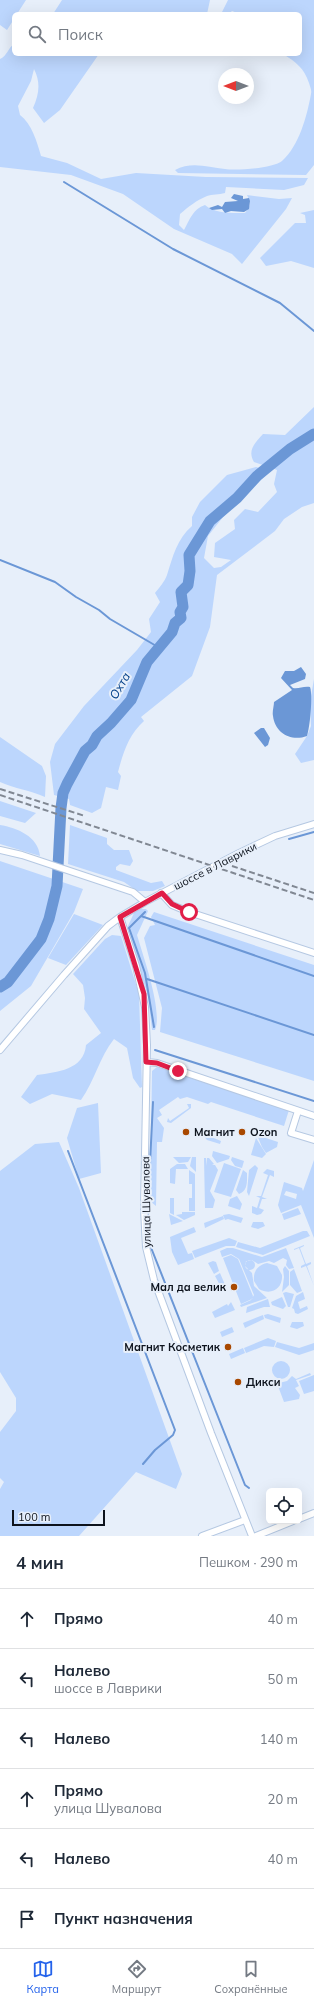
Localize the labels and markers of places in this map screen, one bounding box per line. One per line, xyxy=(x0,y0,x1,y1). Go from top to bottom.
place label: Магнит xyxy=(194,1125,235,1139)
place label: Ozon xyxy=(250,1125,277,1139)
marker: Магнит xyxy=(181,1127,191,1137)
marker: Ozon xyxy=(237,1127,247,1137)
place label: Мал да велик xyxy=(151,1280,227,1294)
marker: Мал да велик xyxy=(229,1282,239,1292)
place label: Магнит Косметик xyxy=(124,1340,221,1354)
marker: Магнит Косметик xyxy=(223,1342,233,1352)
place label: Дикси xyxy=(246,1375,281,1389)
marker: Дикси xyxy=(233,1377,243,1387)

